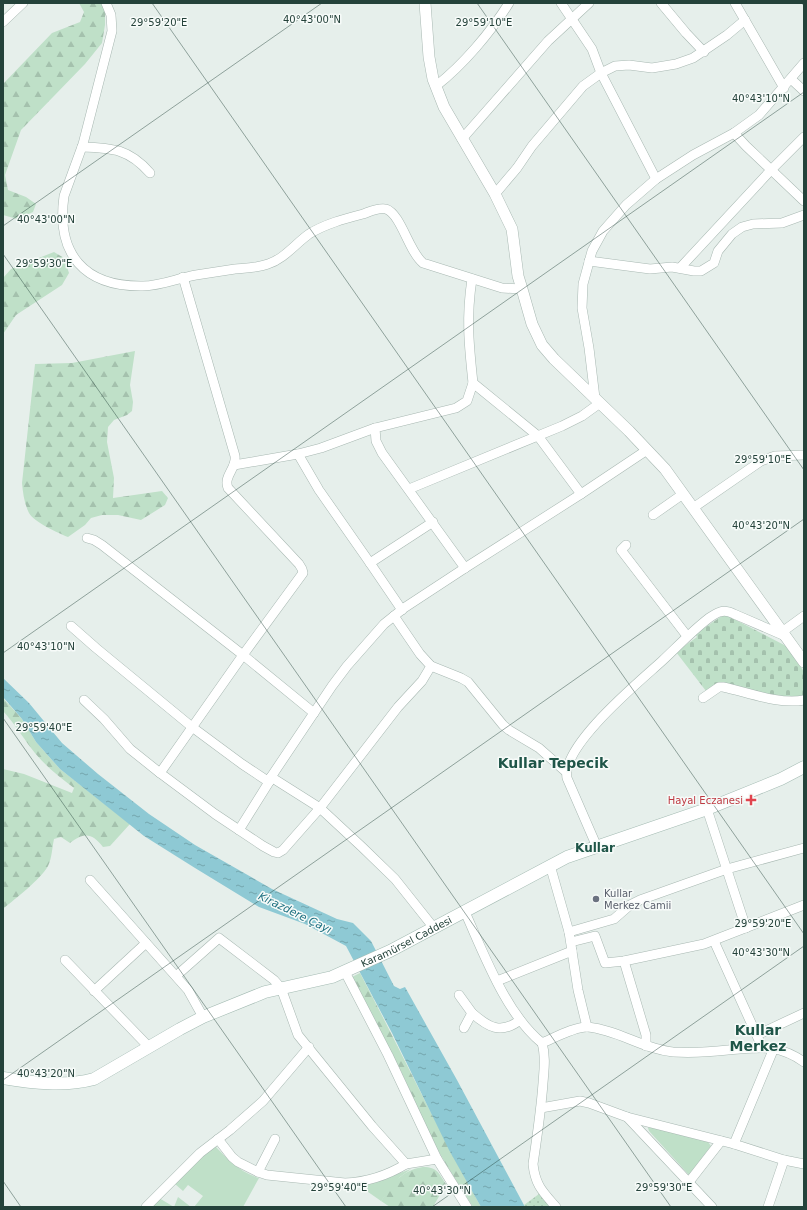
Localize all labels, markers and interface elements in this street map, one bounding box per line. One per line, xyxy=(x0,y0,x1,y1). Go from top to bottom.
text: 40°43'00"N xyxy=(283,14,341,25)
text: 29°59'20"E xyxy=(131,17,187,28)
text: 29°59'10"E xyxy=(456,17,512,28)
text: 40°43'10"N xyxy=(732,93,790,104)
text: 40°43'00"N xyxy=(17,214,75,225)
text: 29°59'30"E xyxy=(16,258,72,269)
text: 29°59'10"E xyxy=(735,454,791,465)
text: 40°43'20"N xyxy=(732,520,790,531)
text: 40°43'10"N xyxy=(17,641,75,652)
text: 29°59'40"E xyxy=(16,722,72,733)
district label: Kullar Tepecik xyxy=(498,755,609,771)
place label: Hayal Eczanesi xyxy=(668,795,743,806)
marker: Hayal Eczanesi xyxy=(746,795,756,805)
district label: Kullar xyxy=(575,841,615,855)
place label: Kullar Merkez Camii xyxy=(604,888,671,911)
water label: Kirazdere Çayı xyxy=(256,890,334,936)
marker: Kullar Merkez Camii xyxy=(591,894,601,904)
street label: Karamürsel Caddesi xyxy=(359,914,453,969)
text: 29°59'20"E xyxy=(735,918,791,929)
text: 40°43'30"N xyxy=(732,947,790,958)
district label: Kullar Merkez xyxy=(730,1022,786,1054)
text: 40°43'20"N xyxy=(17,1068,75,1079)
text: 29°59'40"E xyxy=(311,1182,367,1193)
text: 29°59'30"E xyxy=(636,1182,692,1193)
text: 40°43'30"N xyxy=(413,1185,471,1196)

